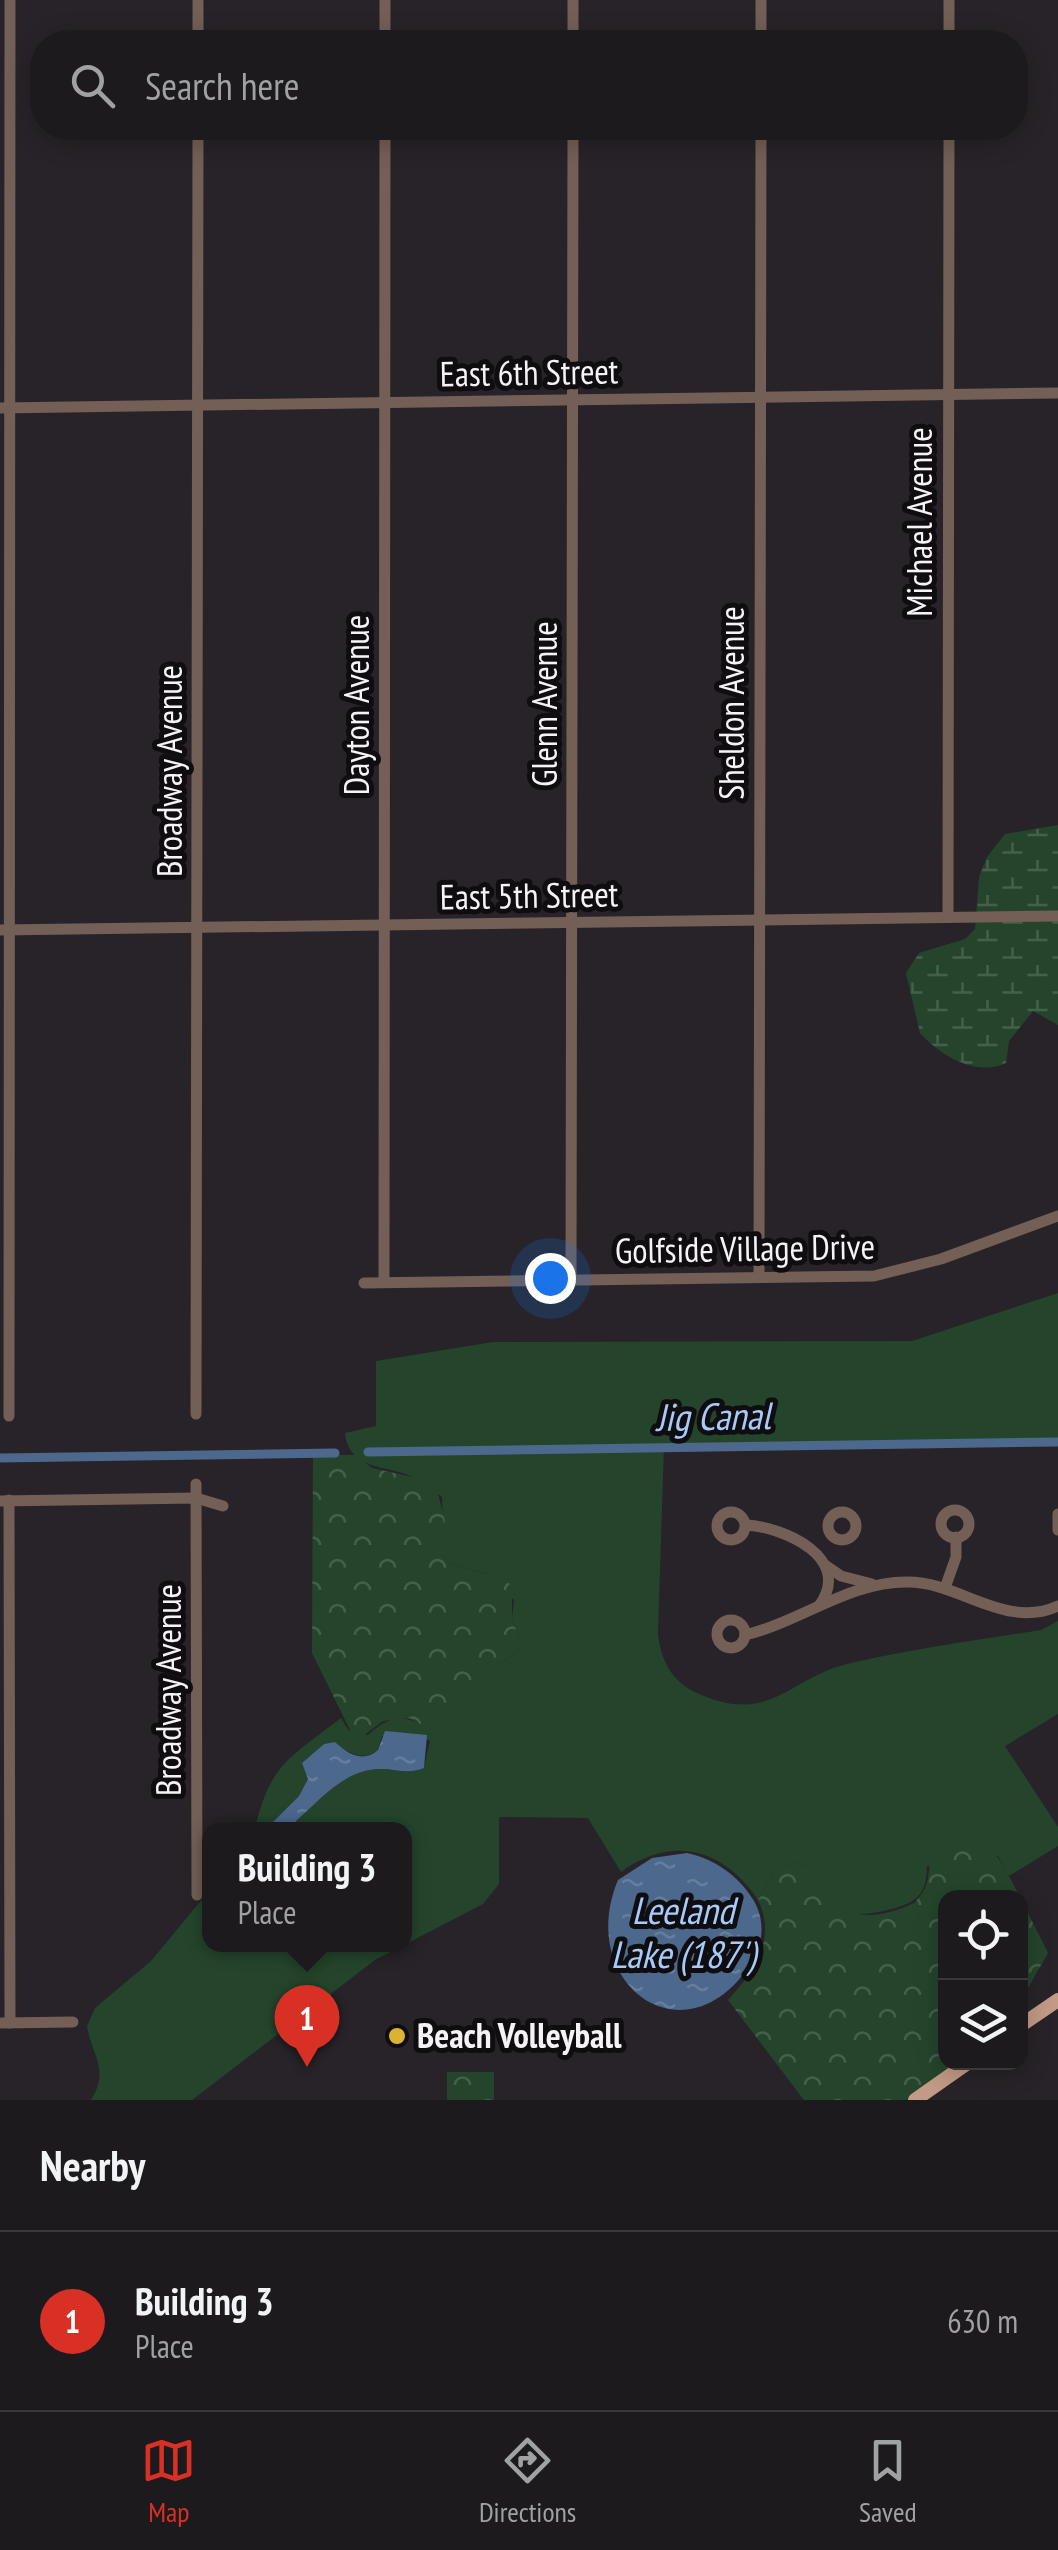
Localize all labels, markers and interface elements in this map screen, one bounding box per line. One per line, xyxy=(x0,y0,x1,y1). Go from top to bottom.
search box xyxy=(30,30,1028,140)
icon: search xyxy=(65,58,120,113)
text: Search here xyxy=(145,61,299,110)
street label: East 6th Street xyxy=(439,347,619,397)
street label: Michael Avenue xyxy=(896,427,942,617)
street label: Sheldon Avenue xyxy=(708,606,754,800)
street label: Dayton Avenue xyxy=(333,615,379,795)
street label: Glenn Avenue xyxy=(521,621,567,787)
street label: Broadway Avenue xyxy=(146,665,192,877)
street label: East 5th Street xyxy=(439,870,619,920)
street label: Golfside Village Drive xyxy=(615,1223,875,1273)
your location xyxy=(525,1253,576,1304)
water label: Jig Canal xyxy=(654,1390,774,1441)
street label: Broadway Avenue xyxy=(145,1584,191,1796)
popup xyxy=(202,1822,412,1952)
text: Building 3 xyxy=(238,1842,376,1891)
water label: Leeland Lake (187') xyxy=(611,1885,759,1978)
map controls xyxy=(938,1890,1028,2070)
button: locate xyxy=(938,1890,1028,1980)
text: Place xyxy=(238,1891,296,1933)
button: layers xyxy=(938,1980,1028,2070)
pin: 1 xyxy=(274,1984,340,2067)
place label: Beach Volleyball xyxy=(417,2012,622,2058)
marker: Beach Volleyball xyxy=(386,2025,408,2047)
text: Nearby xyxy=(40,2138,145,2193)
text: Building 3 xyxy=(135,2276,274,2325)
text: 1 xyxy=(65,2300,80,2342)
text: 630 m xyxy=(947,2300,1018,2342)
text: Place xyxy=(135,2325,194,2367)
tab: Map xyxy=(141,2433,196,2530)
tab: Directions xyxy=(479,2433,576,2530)
tab: Saved xyxy=(859,2433,917,2530)

